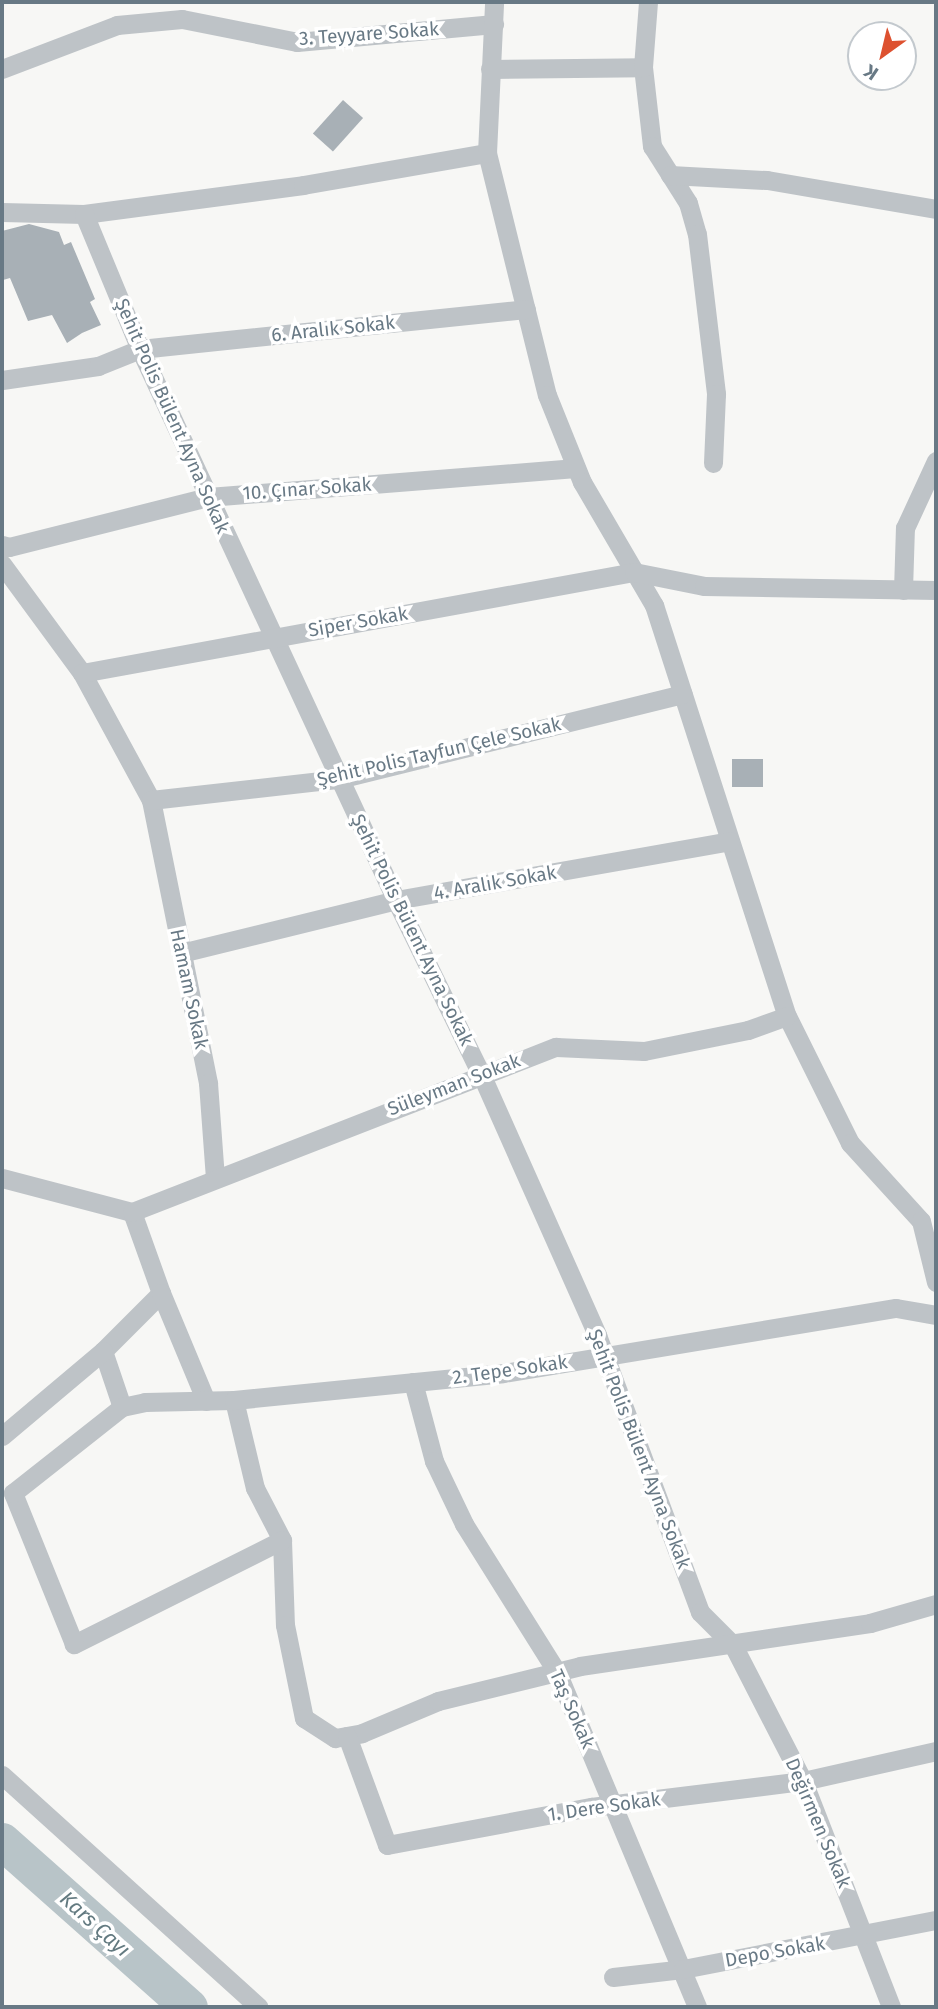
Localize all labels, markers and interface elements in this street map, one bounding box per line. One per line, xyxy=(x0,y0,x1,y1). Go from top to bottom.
street label: 3. Teyyare Sokak xyxy=(298,18,440,50)
north arrow xyxy=(847,21,917,91)
text: K xyxy=(860,59,883,85)
street label: Şehit Polis Bülent Ayna Sokak xyxy=(110,295,234,537)
street label: 6. Aralık Sokak xyxy=(270,311,396,347)
street label: 10. Çınar Sokak xyxy=(242,473,372,505)
street label: Siper Sokak xyxy=(306,602,410,642)
street label: Şehit Polis Tayfun Çele Sokak xyxy=(315,713,563,791)
street label: Şehit Polis Bülent Ayna Sokak xyxy=(346,811,478,1049)
street label: 4. Aralık Sokak xyxy=(432,861,558,905)
street label: Hamam Sokak xyxy=(165,927,213,1051)
street label: Süleyman Sokak xyxy=(384,1049,524,1121)
street label: Şehit Polis Bülent Ayna Sokak xyxy=(583,1326,695,1572)
street label: 2. Tepe Sokak xyxy=(451,1351,569,1389)
street label: Taş Sokak xyxy=(545,1666,599,1752)
street label: Değirmen Sokak xyxy=(780,1755,856,1891)
street label: 1. Dere Sokak xyxy=(546,1788,662,1826)
water label: Kars Çayı xyxy=(55,1886,135,1962)
street label: Depo Sokak xyxy=(723,1932,827,1972)

